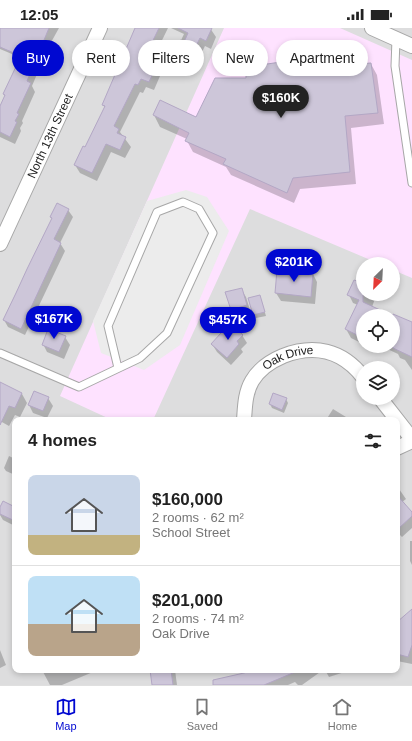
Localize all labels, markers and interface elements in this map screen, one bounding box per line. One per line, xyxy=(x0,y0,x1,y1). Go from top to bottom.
text: 12:05 xyxy=(20,6,58,23)
chip: Buy xyxy=(12,40,64,76)
chip: Rent xyxy=(72,40,130,76)
chip: Filters xyxy=(138,40,204,76)
chip: New xyxy=(212,40,268,76)
chip: Apartment xyxy=(276,40,368,76)
pin: $160K xyxy=(253,85,309,119)
text: $160K xyxy=(262,90,300,105)
street label: North 13th Street xyxy=(24,91,76,180)
pin: $201K xyxy=(266,249,322,283)
text: $201K xyxy=(275,254,313,269)
north arrow xyxy=(356,257,400,301)
map controls xyxy=(356,257,400,405)
pin: $167K xyxy=(26,306,82,340)
pin: $457K xyxy=(200,307,256,341)
button: locate xyxy=(356,309,400,353)
text: $167K xyxy=(35,311,73,326)
text: $457K xyxy=(209,312,247,327)
street label: Oak Drive xyxy=(260,343,314,373)
button: layers xyxy=(356,361,400,405)
icon: filters xyxy=(362,430,384,452)
text: 4 homes xyxy=(28,431,97,450)
text: $160,000 xyxy=(152,490,223,509)
icon: home xyxy=(60,491,108,539)
text: 2 rooms · 62 m² xyxy=(152,510,244,525)
text: School Street xyxy=(152,525,230,540)
text: $201,000 xyxy=(152,591,223,610)
icon: home xyxy=(60,592,108,640)
text: 2 rooms · 74 m² xyxy=(152,611,244,626)
text: Oak Drive xyxy=(152,626,210,641)
tab: Map xyxy=(55,696,77,732)
tab: Saved xyxy=(187,696,218,732)
tab: Home xyxy=(328,696,357,732)

